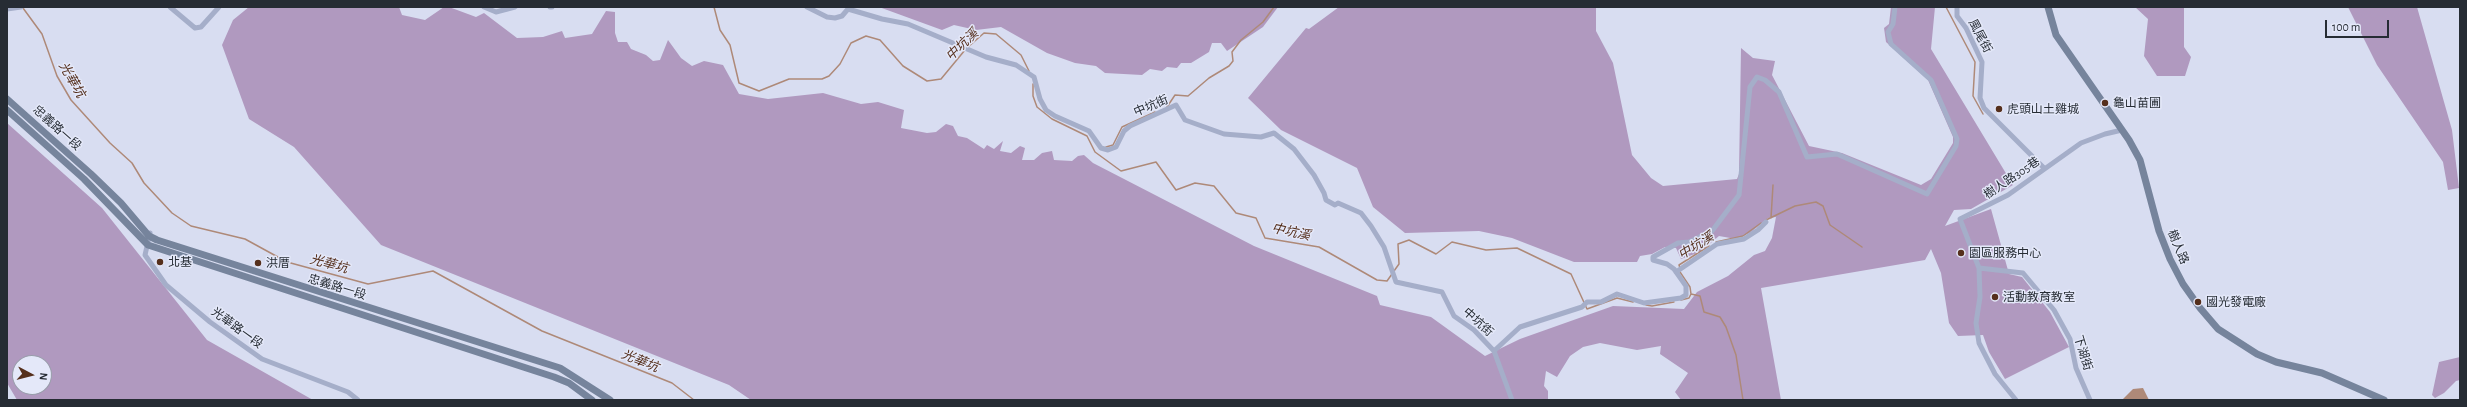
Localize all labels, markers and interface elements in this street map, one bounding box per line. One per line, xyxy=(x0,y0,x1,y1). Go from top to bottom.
scale bar xyxy=(2327,12,2391,38)
street label: 風尾街 xyxy=(1965,17,1995,55)
text: 100 m xyxy=(2332,21,2360,33)
water label: 中坑溪 xyxy=(943,26,981,64)
water label: 光華坑 xyxy=(55,59,89,101)
street label: 中坑街 xyxy=(1132,92,1170,120)
place label: 龜山苗圃 xyxy=(2113,96,2161,110)
marker: 龜山苗圃 xyxy=(2100,98,2110,108)
place label: 虎頭山土雞城 xyxy=(2007,102,2079,116)
street label: 忠義路一段 xyxy=(30,103,84,153)
marker: 虎頭山土雞城 xyxy=(1994,104,2004,114)
street label: 樹人路305巷 xyxy=(1981,154,2043,202)
water label: 中坑溪 xyxy=(1270,220,1312,244)
street label: 樹人路 xyxy=(2164,228,2192,266)
water label: 中坑溪 xyxy=(1675,229,1717,263)
place label: 園區服務中心 xyxy=(1969,246,2041,260)
marker: 園區服務中心 xyxy=(1956,248,1966,258)
water label: 光華坑 xyxy=(308,251,350,277)
place label: 北基 xyxy=(168,255,192,269)
place label: 洪厝 xyxy=(266,256,290,270)
marker: 北基 xyxy=(155,257,165,267)
marker: 洪厝 xyxy=(253,258,263,268)
street label: 忠義路一段 xyxy=(306,271,368,303)
place label: 活動教育教室 xyxy=(2003,290,2075,304)
marker: 活動教育教室 xyxy=(1990,292,2000,302)
place label: 國光發電廠 xyxy=(2206,295,2266,309)
marker: 國光發電廠 xyxy=(2193,297,2203,307)
street label: 光華路一段 xyxy=(208,305,266,351)
street label: 中坑街 xyxy=(1460,305,1496,339)
street label: 下湖街 xyxy=(2071,334,2095,372)
water label: 光華坑 xyxy=(619,346,661,376)
north arrow xyxy=(12,355,52,395)
text: N xyxy=(37,372,49,381)

